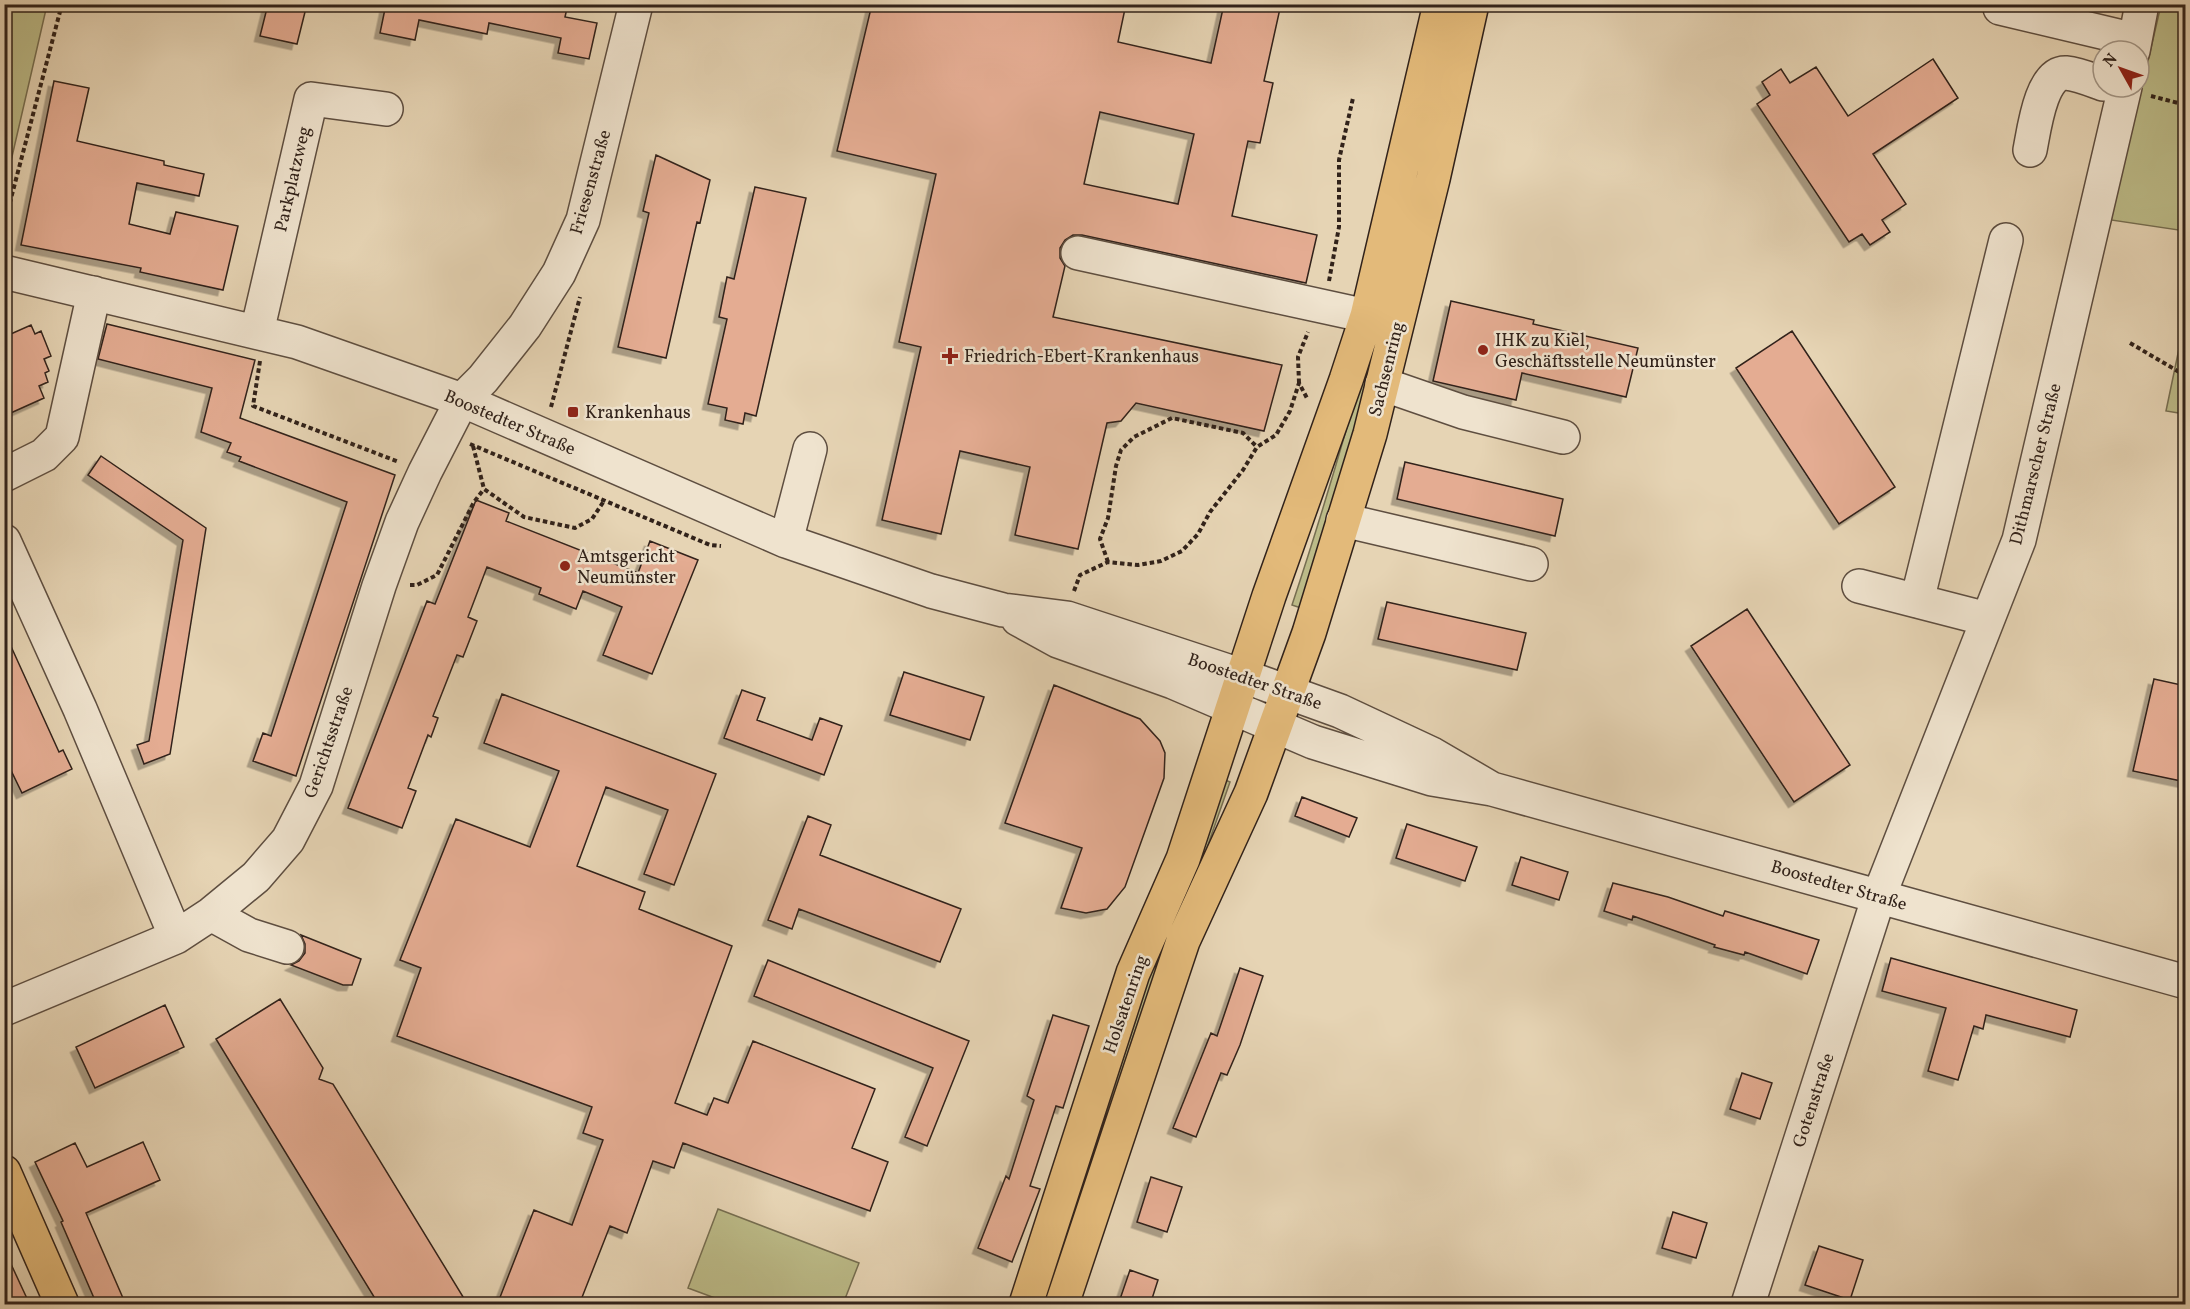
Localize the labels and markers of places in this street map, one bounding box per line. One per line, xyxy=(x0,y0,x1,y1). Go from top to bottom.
place label: IHK zu Kiel, Geschäftsstelle Neumünster xyxy=(1495,329,1716,375)
marker: IHK zu Kiel, Geschäftsstelle Neumünster xyxy=(1476,343,1490,357)
place label: Friedrich-Ebert-Krankenhaus xyxy=(964,345,1199,370)
marker: Friedrich-Ebert-Krankenhaus xyxy=(941,347,959,365)
place label: Krankenhaus xyxy=(585,401,691,426)
marker: Krankenhaus xyxy=(566,405,580,419)
place label: Amtsgericht Neumünster xyxy=(577,545,676,591)
marker: Amtsgericht Neumünster xyxy=(558,559,572,573)

